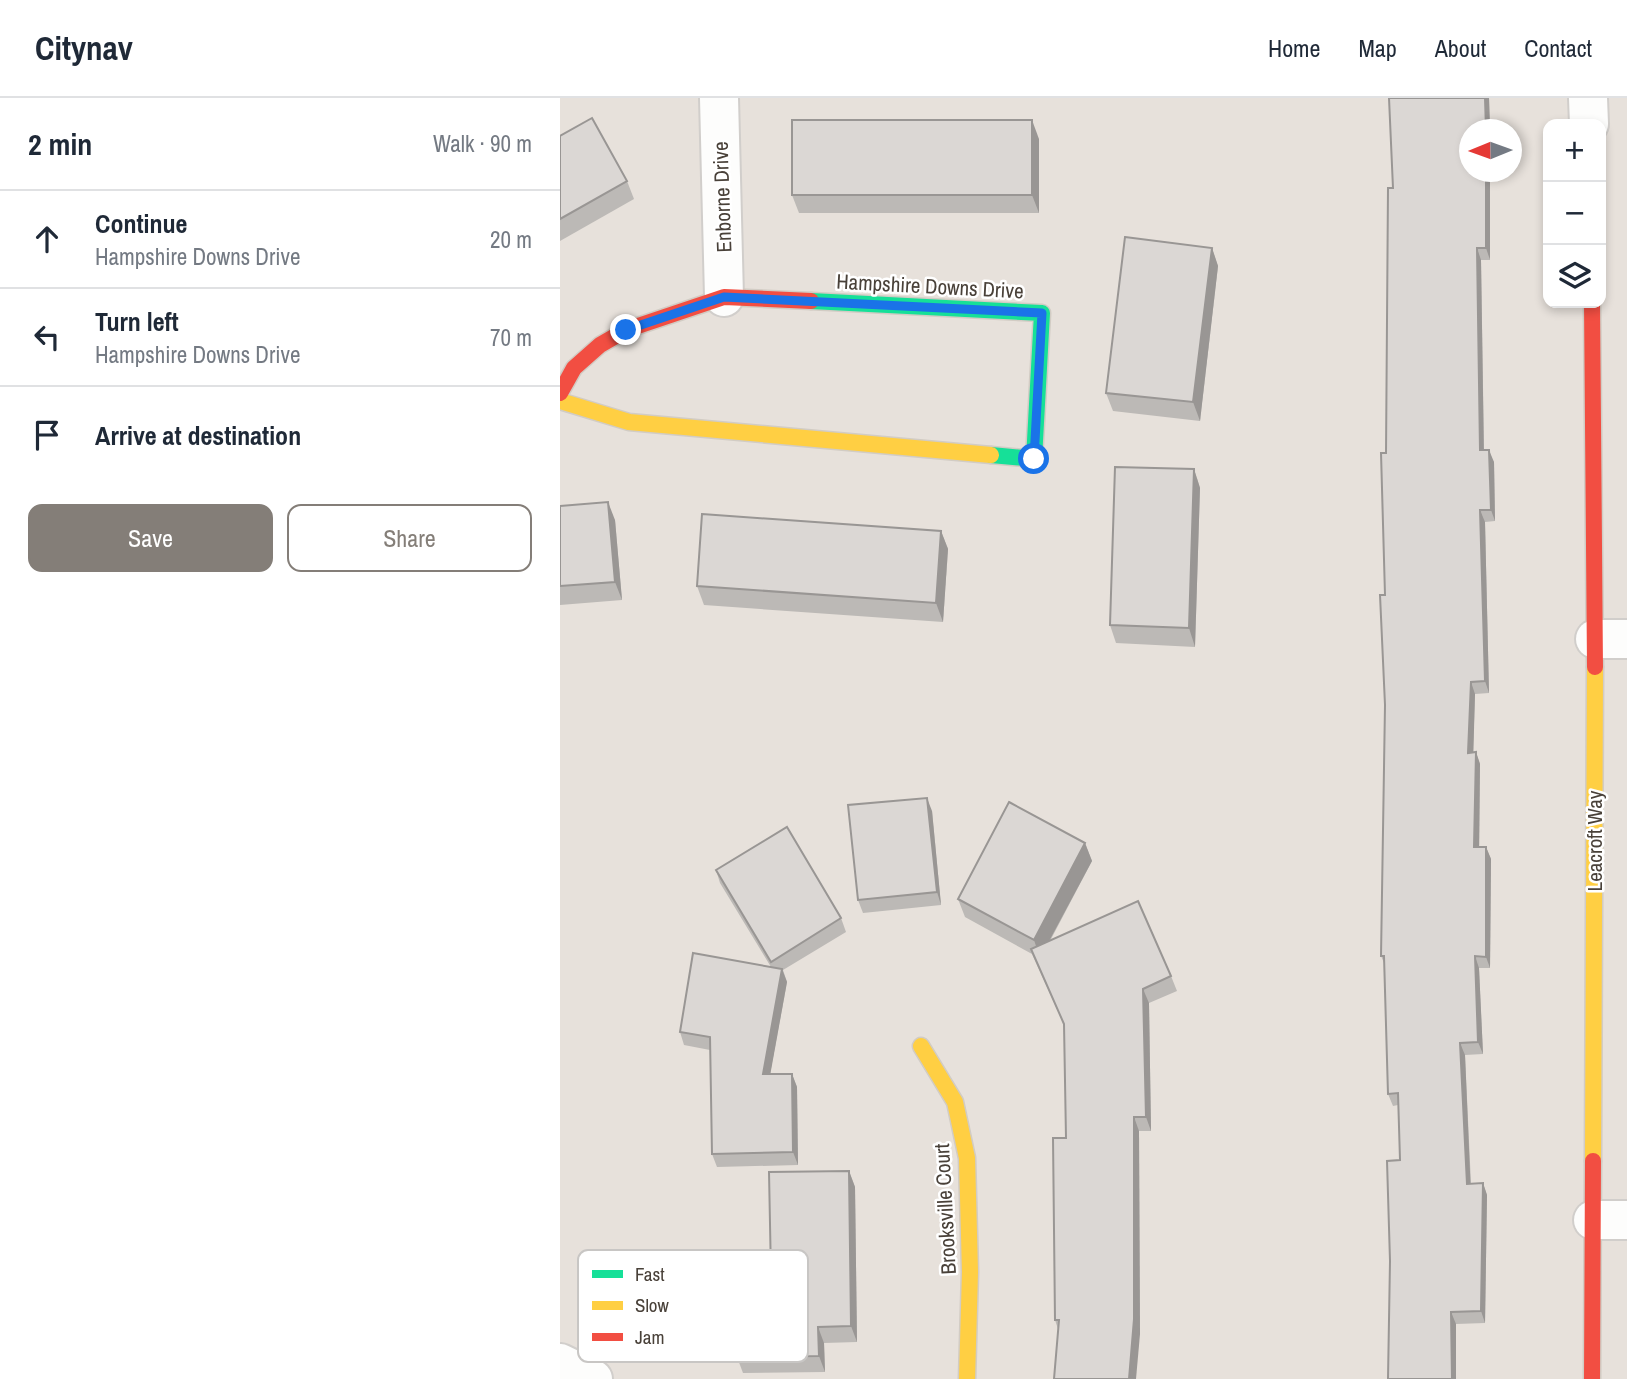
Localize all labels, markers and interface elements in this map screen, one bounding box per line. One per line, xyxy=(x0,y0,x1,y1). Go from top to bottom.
text: Citynav xyxy=(35,26,133,70)
text: Home xyxy=(1268,32,1320,64)
text: Map xyxy=(1358,32,1397,64)
text: About xyxy=(1435,32,1486,64)
text: Contact xyxy=(1524,32,1592,64)
north arrow xyxy=(1459,119,1522,182)
map controls xyxy=(1543,119,1606,308)
button: + xyxy=(1543,119,1606,182)
text: 2 min xyxy=(28,124,92,164)
text: Walk · 90 m xyxy=(433,128,532,159)
street label: Enborne Drive xyxy=(706,141,738,253)
button: − xyxy=(1543,182,1606,245)
text: Continue xyxy=(95,206,187,241)
icon: ahead xyxy=(28,220,66,258)
text: 20 m xyxy=(490,224,532,255)
text: Hampshire Downs Drive xyxy=(95,241,300,272)
button: layers xyxy=(1543,245,1606,308)
street label: Hampshire Downs Drive xyxy=(836,267,1024,305)
text: Turn left xyxy=(95,304,179,339)
route end xyxy=(610,314,641,345)
icon: left xyxy=(28,318,66,356)
text: 70 m xyxy=(490,322,532,353)
text: Hampshire Downs Drive xyxy=(95,339,300,370)
icon: arrive xyxy=(28,416,66,454)
text: Arrive at destination xyxy=(95,418,301,453)
route start xyxy=(1018,443,1049,474)
button: Save xyxy=(28,504,273,572)
button: Share xyxy=(287,504,532,572)
street label: Leacroft Way xyxy=(1580,790,1609,891)
street label: Brooksville Court xyxy=(927,1143,963,1275)
legend xyxy=(578,1250,808,1362)
text: Fast xyxy=(635,1261,665,1287)
text: Slow xyxy=(635,1292,670,1318)
text: Jam xyxy=(635,1324,664,1350)

